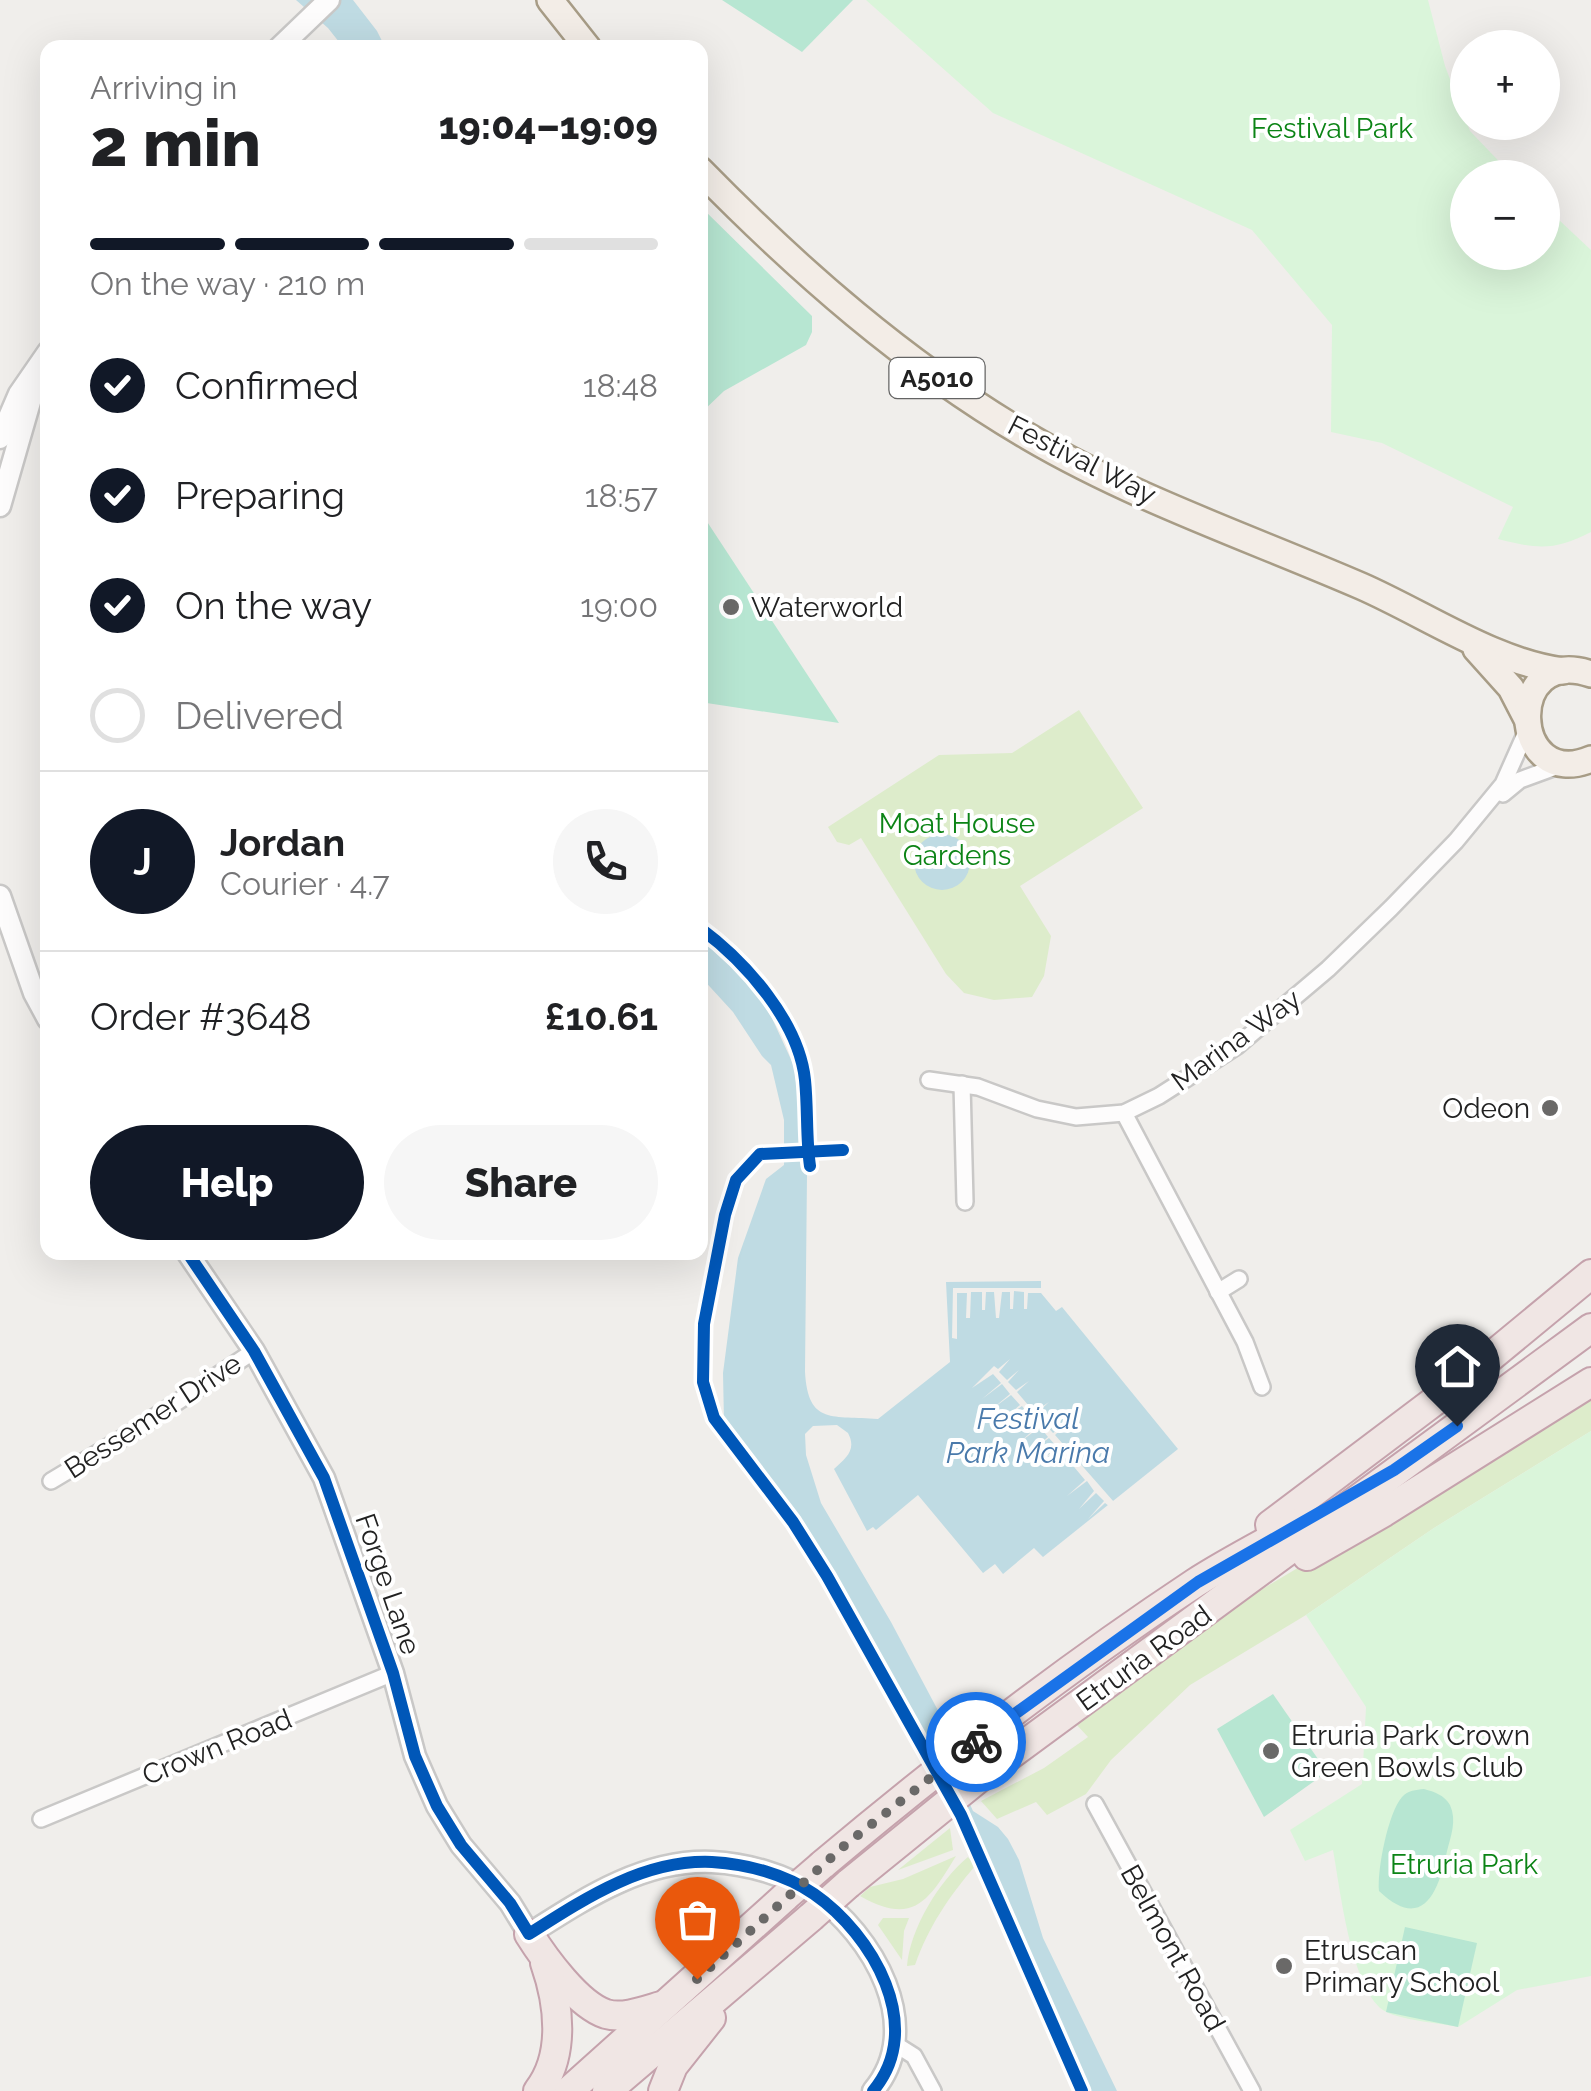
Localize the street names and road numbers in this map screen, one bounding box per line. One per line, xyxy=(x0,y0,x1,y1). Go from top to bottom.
road number: A5010 xyxy=(890,358,984,398)
street label: Festival Way xyxy=(1003,409,1161,511)
street label: Marina Way xyxy=(1165,982,1307,1098)
street label: Bessemer Drive xyxy=(59,1347,247,1485)
street label: Forge Lane xyxy=(348,1509,428,1659)
street label: Etruria Road xyxy=(1070,1598,1218,1718)
street label: Crown Road xyxy=(138,1702,296,1792)
street label: Belmont Road xyxy=(1114,1859,1232,2037)

